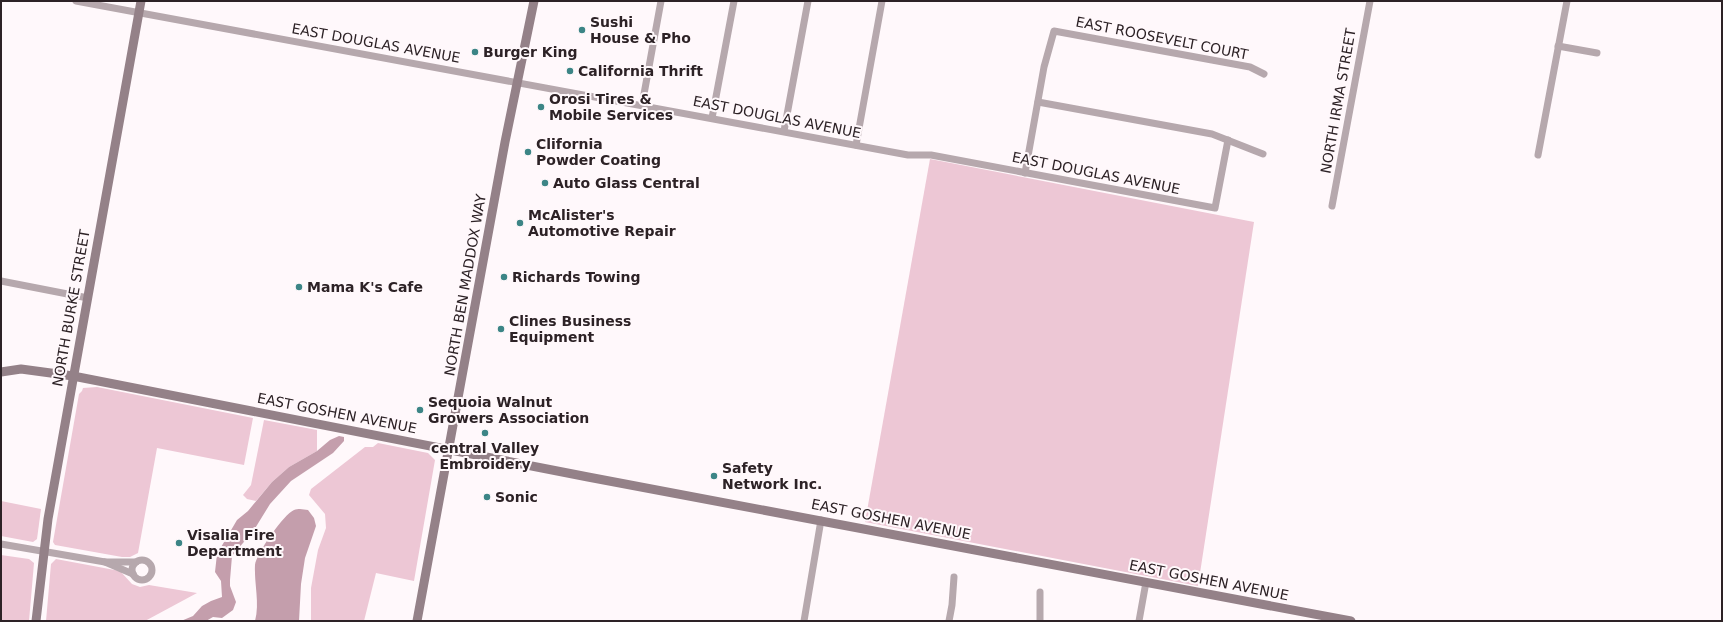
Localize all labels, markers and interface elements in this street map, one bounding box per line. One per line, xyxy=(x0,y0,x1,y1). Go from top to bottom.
street label: EAST ROOSEVELT COURT xyxy=(1074,13,1250,63)
place label: Sushi House & Pho xyxy=(590,14,691,46)
street label: EAST DOUGLAS AVENUE xyxy=(290,20,462,66)
marker: Sushi House & Pho xyxy=(577,25,587,35)
street label: NORTH IRMA STREET xyxy=(1317,27,1359,175)
place label: Burger King xyxy=(483,44,577,60)
marker: Burger King xyxy=(470,47,480,57)
place label: California Thrift xyxy=(578,63,703,79)
marker: California Thrift xyxy=(565,66,575,76)
place label: Orosi Tires & Mobile Services xyxy=(549,91,673,123)
street label: EAST DOUGLAS AVENUE xyxy=(692,93,862,141)
marker: Orosi Tires & Mobile Services xyxy=(536,102,546,112)
place label: Clifornia Powder Coating xyxy=(536,136,661,168)
marker: Clifornia Powder Coating xyxy=(523,147,533,157)
street label: EAST DOUGLAS AVENUE xyxy=(1011,149,1181,197)
place label: Auto Glass Central xyxy=(553,175,700,191)
marker: Auto Glass Central xyxy=(540,178,550,188)
street label: NORTH BEN MADDOX WAY xyxy=(441,192,489,377)
place label: McAlister's Automotive Repair xyxy=(528,207,676,239)
marker: McAlister's Automotive Repair xyxy=(515,218,525,228)
street label: NORTH BURKE STREET xyxy=(49,228,93,388)
place label: Richards Towing xyxy=(512,269,640,285)
marker: Richards Towing xyxy=(499,272,509,282)
place label: Mama K's Cafe xyxy=(307,279,423,295)
marker: Mama K's Cafe xyxy=(294,282,304,292)
place label: Clines Business Equipment xyxy=(509,313,631,345)
marker: Clines Business Equipment xyxy=(496,324,506,334)
street label: EAST GOSHEN AVENUE xyxy=(256,390,418,436)
place label: Sequoia Walnut Growers Association xyxy=(428,394,589,426)
marker: Sequoia Walnut Growers Association xyxy=(415,405,425,415)
marker: central Valley Embroidery xyxy=(480,428,490,438)
place label: central Valley Embroidery xyxy=(431,440,539,472)
place label: Safety Network Inc. xyxy=(722,460,822,492)
marker: Safety Network Inc. xyxy=(709,471,719,481)
place label: Sonic xyxy=(495,489,538,505)
marker: Sonic xyxy=(482,492,492,502)
street label: EAST GOSHEN AVENUE xyxy=(810,496,972,542)
place label: Visalia Fire Department xyxy=(187,527,282,559)
marker: Visalia Fire Department xyxy=(174,538,184,548)
street label: EAST GOSHEN AVENUE xyxy=(1128,557,1290,603)

